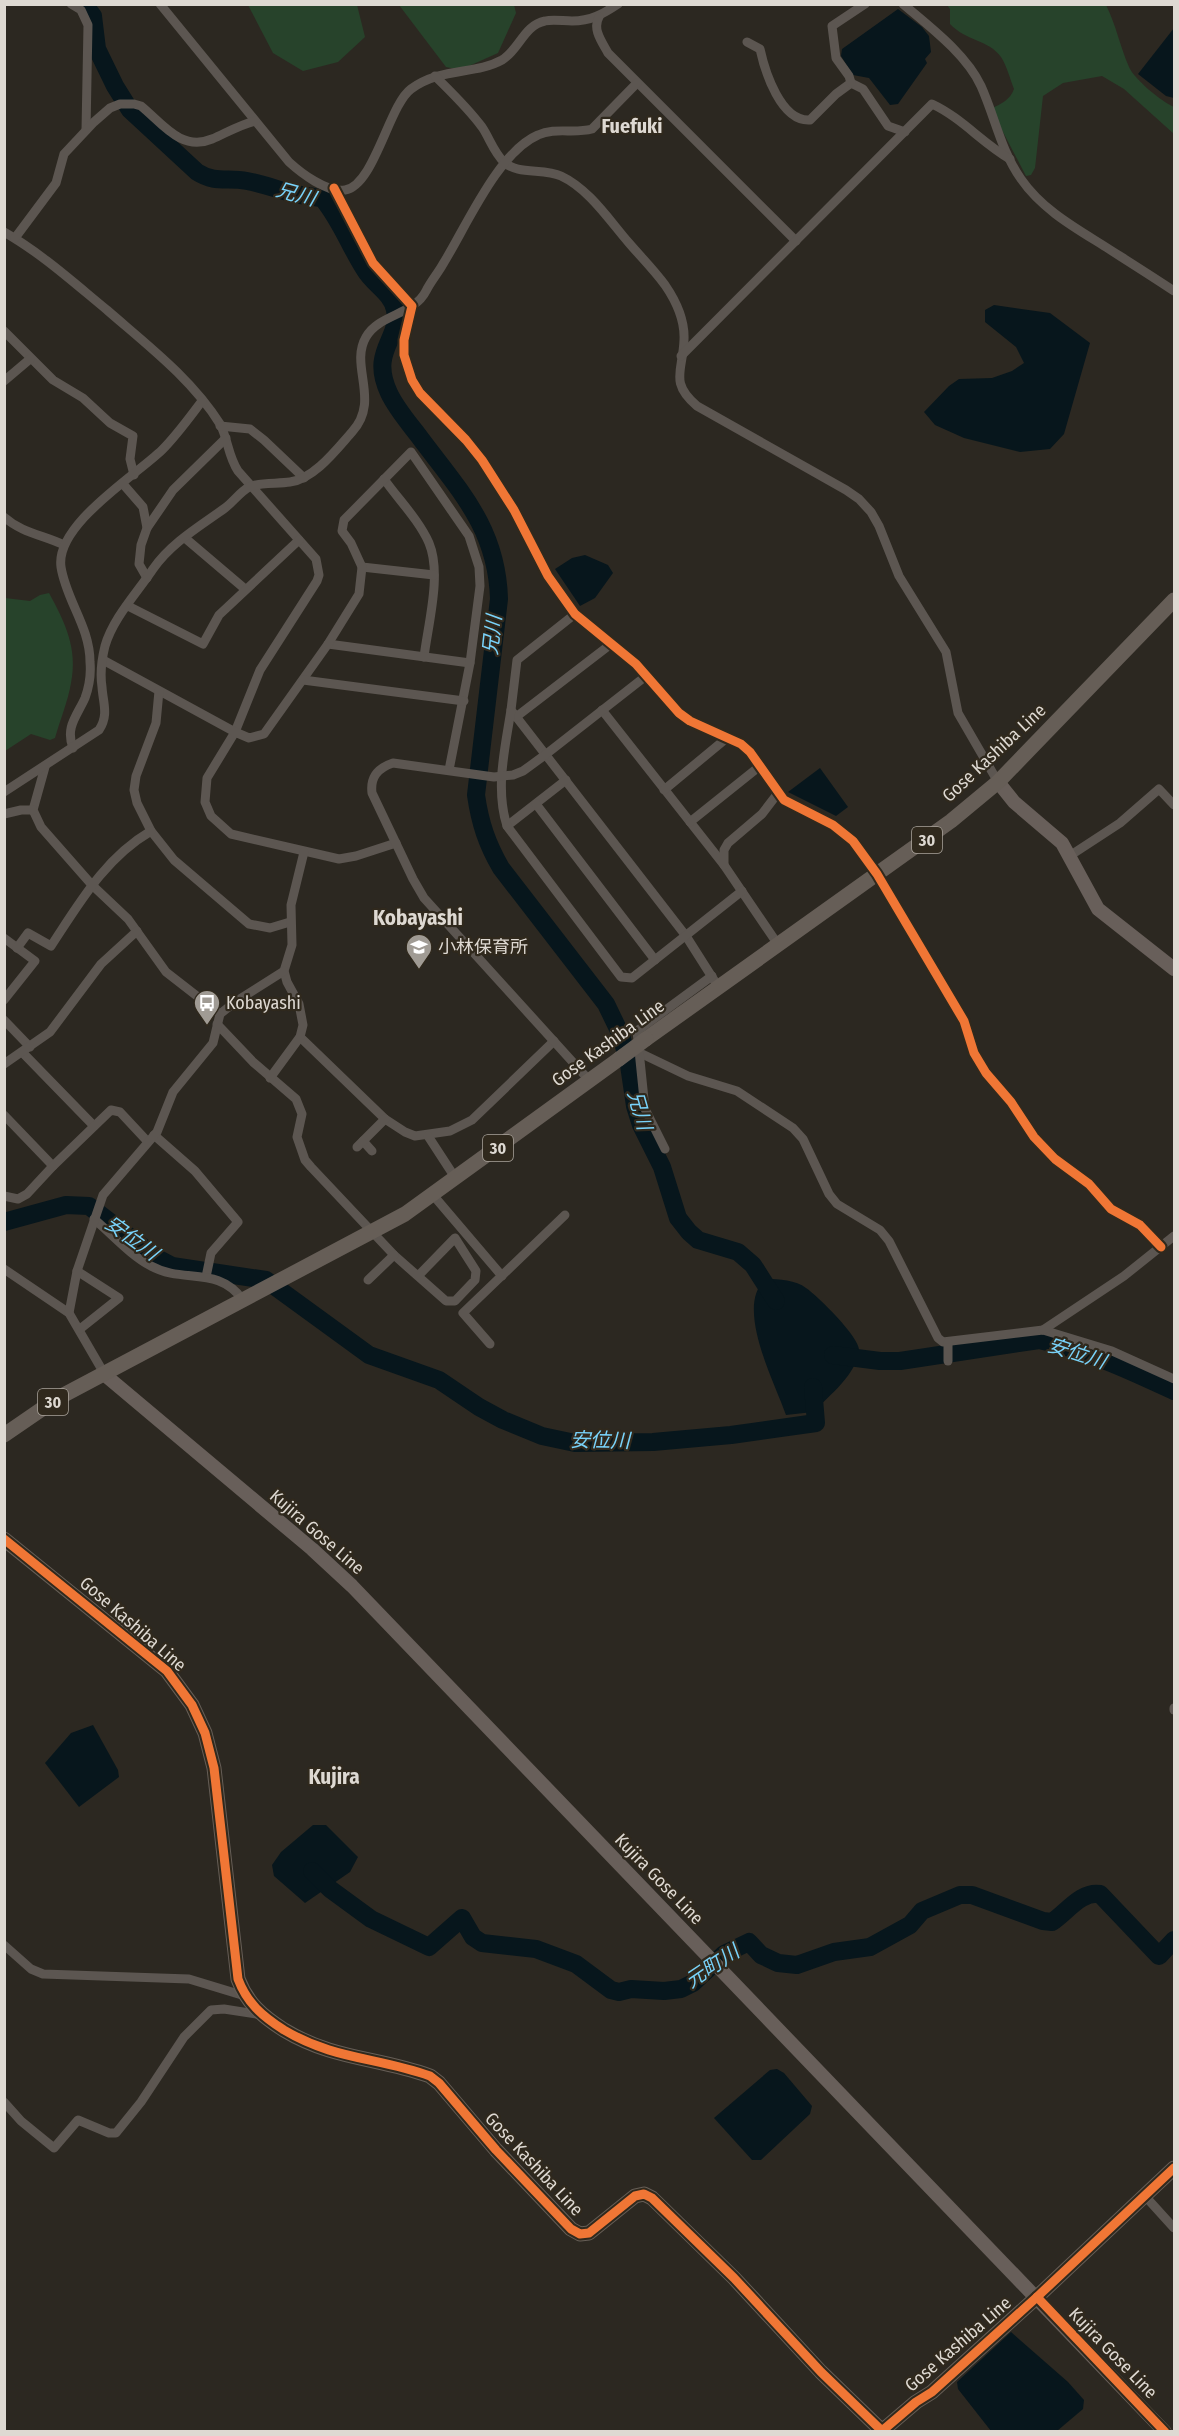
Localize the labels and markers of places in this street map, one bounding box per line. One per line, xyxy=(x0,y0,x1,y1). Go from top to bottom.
school or university icon: 小林保育所 xyxy=(404,932,434,970)
place label: 小林保育所 xyxy=(438,936,528,958)
bus stop icon: Kobayashi xyxy=(192,988,222,1026)
place label: Kobayashi xyxy=(226,992,301,1014)

